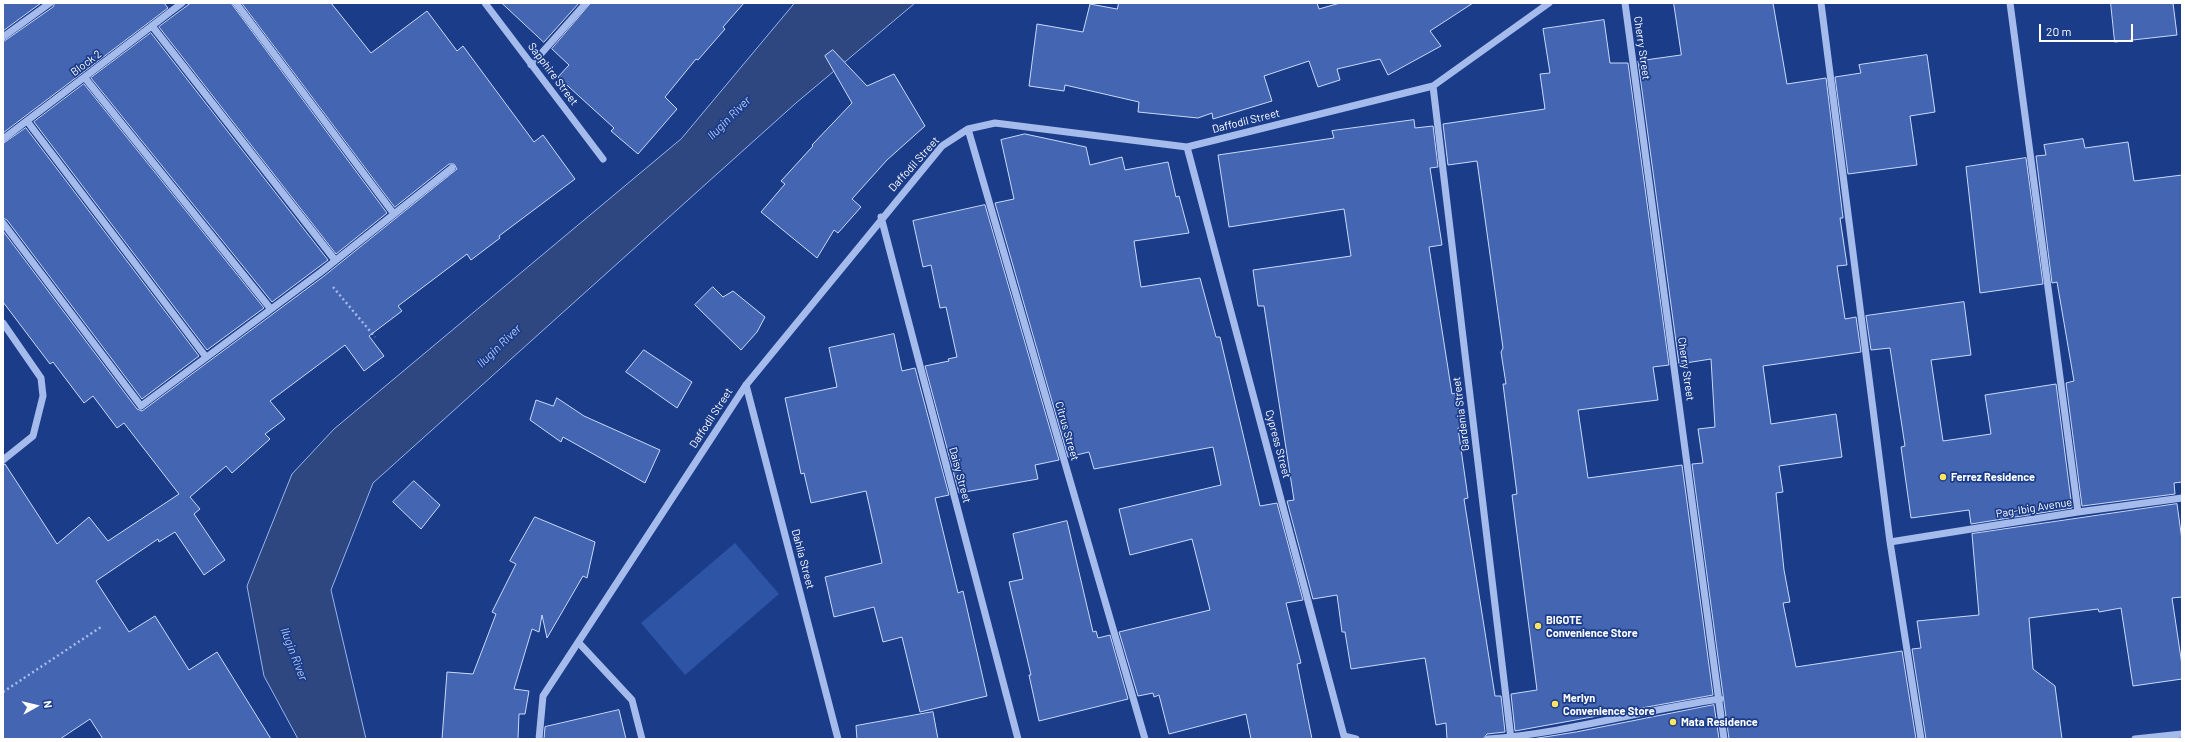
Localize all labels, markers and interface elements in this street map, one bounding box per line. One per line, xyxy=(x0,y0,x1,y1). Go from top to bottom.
street label: Cherry Street xyxy=(1631,15,1653,81)
scale bar xyxy=(2041,16,2135,42)
text: 20 m xyxy=(2046,24,2072,38)
street label: Sapphire Street xyxy=(525,40,581,108)
street label: Block 2 xyxy=(68,47,104,79)
water label: Ilugin River xyxy=(704,93,754,143)
street label: Daffodil Street xyxy=(1211,106,1281,136)
street label: Daffodil Street xyxy=(886,134,942,194)
water label: Ilugin River xyxy=(474,322,524,370)
street label: Cherry Street xyxy=(1675,336,1697,402)
street label: Gardenia Street xyxy=(1450,376,1472,452)
street label: Daffodil Street xyxy=(687,385,735,451)
street label: Citrus Street xyxy=(1052,400,1082,462)
street label: Cypress Street xyxy=(1263,408,1293,480)
street label: Daisy Street xyxy=(946,446,974,504)
place label: Ferrez Residence xyxy=(1951,470,2035,484)
marker: Ferrez Residence xyxy=(1938,472,1948,482)
street label: Pag-Ibig Avenue xyxy=(1995,495,2073,521)
street label: Dahlia Street xyxy=(789,528,817,590)
place label: BIGOTE Convenience Store xyxy=(1546,613,1638,639)
marker: BIGOTE Convenience Store xyxy=(1533,621,1543,631)
water label: Ilugin River xyxy=(277,625,311,683)
north arrow xyxy=(16,686,56,726)
place label: Merlyn Convenience Store xyxy=(1563,691,1655,717)
marker: Merlyn Convenience Store xyxy=(1550,699,1560,709)
text: N xyxy=(41,700,55,709)
place label: Mata Residence xyxy=(1681,715,1758,729)
marker: Mata Residence xyxy=(1668,717,1678,727)

